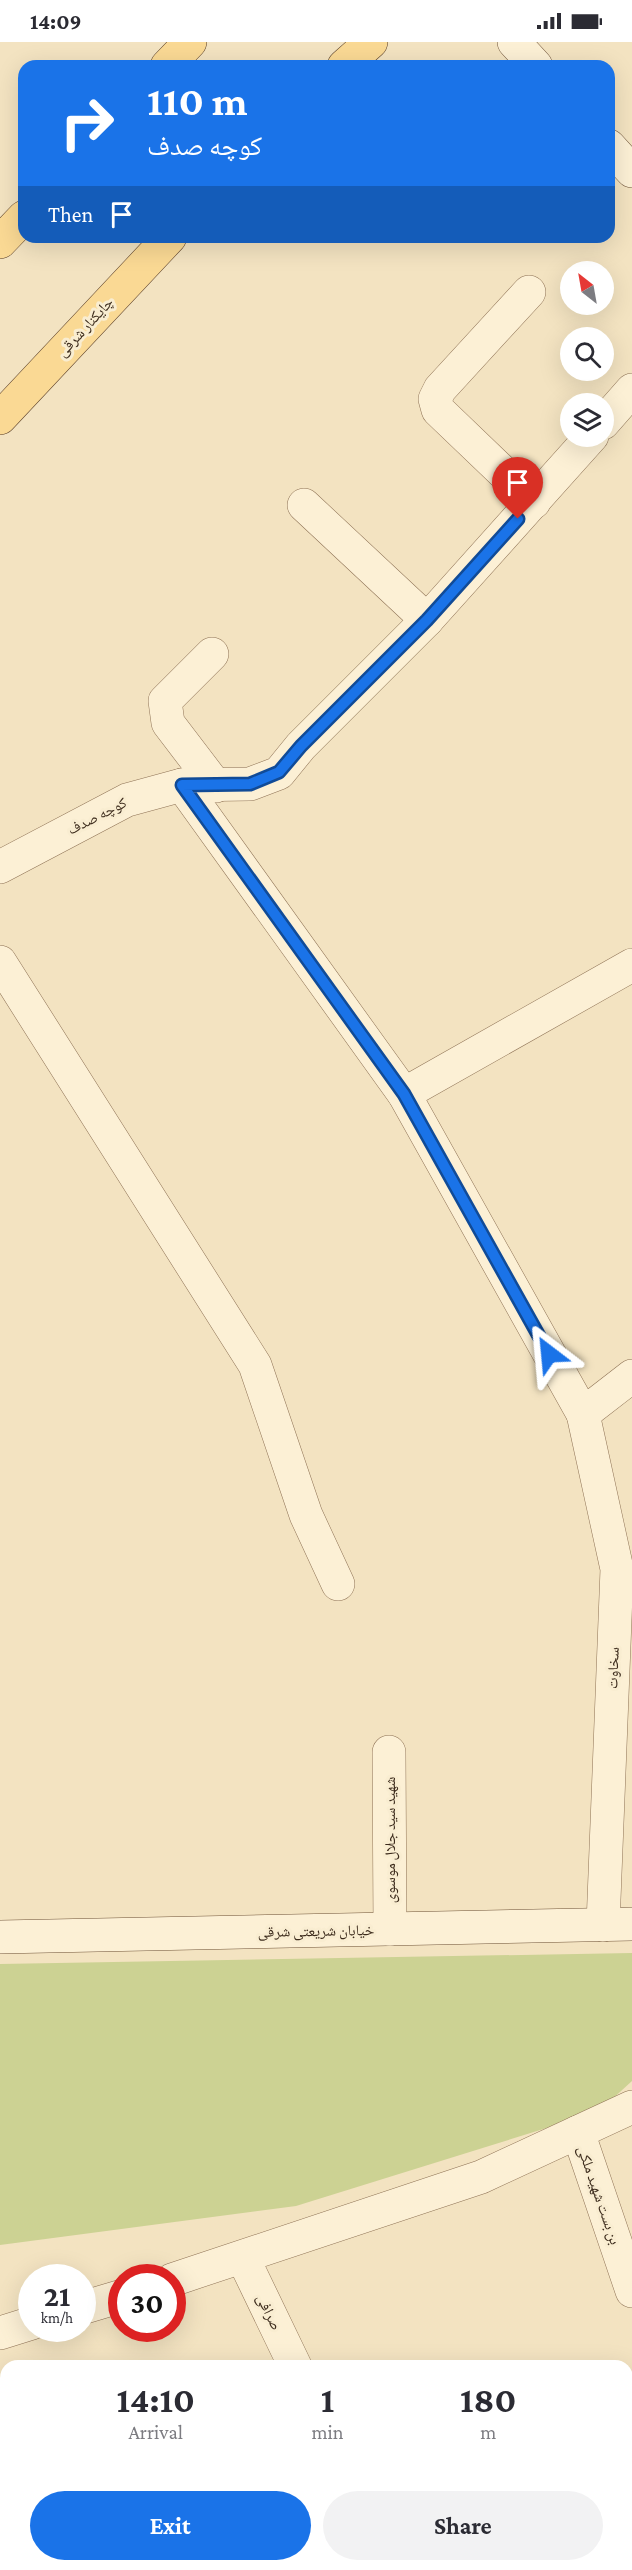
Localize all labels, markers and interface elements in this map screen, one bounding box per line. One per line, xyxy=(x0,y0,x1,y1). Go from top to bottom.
text: 14:09 xyxy=(30,9,82,34)
text: 110 m xyxy=(147,77,248,124)
icon: right xyxy=(48,84,126,162)
text: کوچه صدف xyxy=(147,131,262,161)
icon: arrive xyxy=(105,198,138,231)
text: Then xyxy=(48,202,93,227)
north arrow xyxy=(560,261,614,315)
map controls xyxy=(560,261,614,447)
street label: چایکنار شرقی xyxy=(54,294,118,361)
button: search xyxy=(560,327,614,381)
button: layers xyxy=(560,393,614,447)
pin xyxy=(492,457,543,519)
icon: arrive xyxy=(501,466,534,499)
street label: کوچه صدف xyxy=(65,794,130,839)
position arrow xyxy=(517,1322,581,1386)
street label: سخاوت xyxy=(604,1646,623,1689)
street label: شهید سید جلال موسوی xyxy=(382,1777,400,1903)
street label: خیابان شریعتی شرقی xyxy=(258,1922,375,1942)
street label: بن بست شهید ملکی xyxy=(573,2143,623,2247)
speed limit sign: 30 xyxy=(108,2264,186,2342)
text: 21 xyxy=(44,2279,70,2312)
street label: صرافی xyxy=(252,2291,285,2333)
text: km/h xyxy=(41,2310,73,2326)
text: 14:10 xyxy=(117,2380,195,2420)
text: 1 xyxy=(321,2380,334,2420)
text: 180 xyxy=(460,2380,516,2420)
text: Arrival xyxy=(129,2421,183,2443)
text: min xyxy=(311,2421,343,2443)
text: m xyxy=(480,2421,496,2443)
button: Exit xyxy=(30,2491,311,2560)
button: Share xyxy=(323,2491,603,2560)

